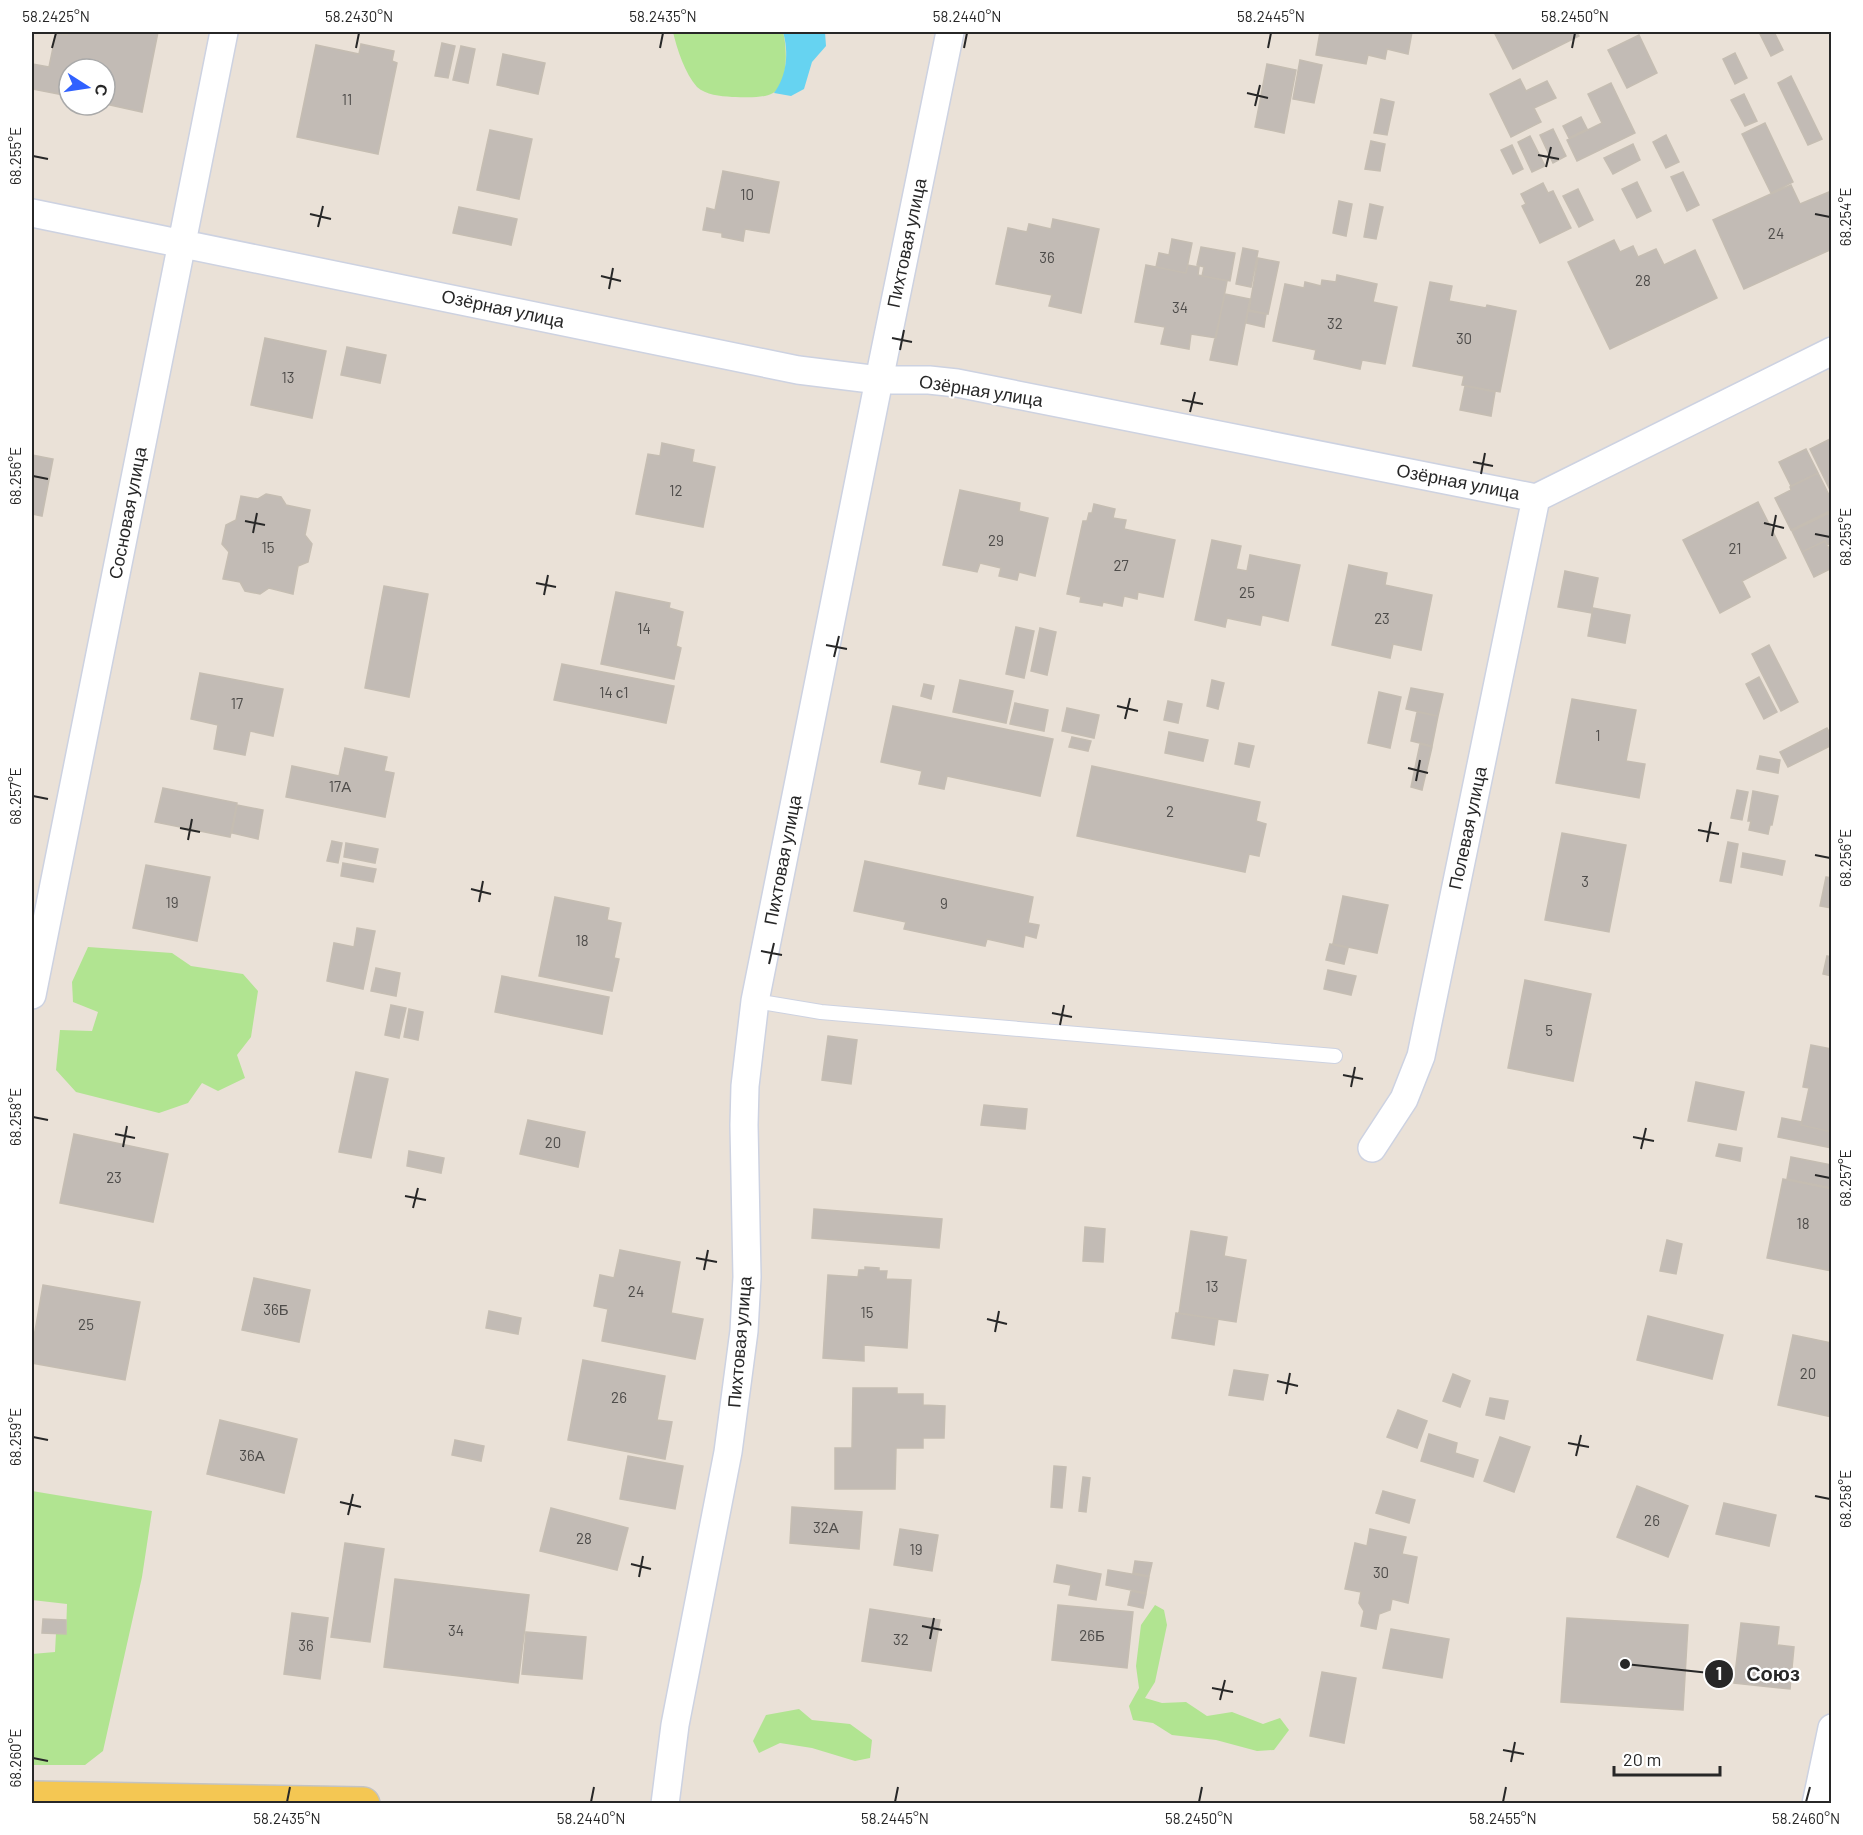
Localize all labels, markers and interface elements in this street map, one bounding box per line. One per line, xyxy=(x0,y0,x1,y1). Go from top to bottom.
text: 58.2425°N xyxy=(22,7,90,25)
text: 58.2430°N xyxy=(325,7,393,25)
text: 58.2435°N xyxy=(629,7,697,25)
text: 58.2440°N xyxy=(933,7,1001,25)
text: 58.2445°N xyxy=(1237,7,1305,25)
text: 58.2450°N xyxy=(1541,7,1609,25)
north arrow xyxy=(57,57,117,117)
text: С xyxy=(92,83,113,98)
house number: 11 xyxy=(342,90,352,108)
text: 68.255°E xyxy=(6,127,24,185)
street label: Пихтовая улица xyxy=(882,175,931,310)
house number: 10 xyxy=(740,185,754,203)
text: 68.254°E xyxy=(1836,188,1854,246)
house number: 24 xyxy=(1768,224,1784,242)
house number: 36 xyxy=(1039,248,1055,266)
house number: 28 xyxy=(1635,271,1651,289)
street label: Озёрная улица xyxy=(440,284,568,332)
house number: 34 xyxy=(1172,298,1188,316)
house number: 32 xyxy=(1327,314,1343,332)
house number: 30 xyxy=(1456,329,1472,347)
house number: 13 xyxy=(282,368,294,386)
street label: Озёрная улица xyxy=(918,369,1046,411)
street label: Сосновая улица xyxy=(103,444,151,581)
text: 68.256°E xyxy=(6,447,24,505)
street label: Озёрная улица xyxy=(1395,458,1523,504)
house number: 12 xyxy=(669,481,683,499)
text: 68.255°E xyxy=(1836,508,1854,566)
house number: 29 xyxy=(988,531,1004,549)
house number: 15 xyxy=(262,538,274,556)
house number: 21 xyxy=(1728,539,1742,557)
house number: 27 xyxy=(1113,556,1129,574)
house number: 25 xyxy=(1239,583,1255,601)
house number: 23 xyxy=(1374,609,1390,627)
house number: 14 xyxy=(637,619,651,637)
house number: 14 с1 xyxy=(599,683,629,701)
house number: 17 xyxy=(231,694,243,712)
house number: 1 xyxy=(1595,726,1601,744)
street label: Полевая улица xyxy=(1443,763,1491,891)
text: 68.257°E xyxy=(6,767,24,825)
house number: 17А xyxy=(329,777,351,795)
street label: Пихтовая улица xyxy=(759,792,806,927)
house number: 2 xyxy=(1166,802,1174,820)
text: 68.256°E xyxy=(1836,829,1854,887)
house number: 3 xyxy=(1581,872,1589,890)
house number: 19 xyxy=(165,893,179,911)
house number: 9 xyxy=(940,894,948,912)
house number: 18 xyxy=(575,931,589,949)
house number: 5 xyxy=(1545,1021,1553,1039)
text: 68.258°E xyxy=(6,1088,24,1146)
house number: 20 xyxy=(545,1133,561,1151)
text: 68.257°E xyxy=(1836,1149,1854,1207)
house number: 23 xyxy=(106,1168,122,1186)
house number: 18 xyxy=(1796,1214,1810,1232)
street label: Пихтовая улица xyxy=(722,1274,756,1409)
house number: 13 xyxy=(1206,1277,1218,1295)
house number: 24 xyxy=(628,1282,644,1300)
house number: 36Б xyxy=(263,1300,289,1318)
house number: 15 xyxy=(861,1303,873,1321)
house number: 25 xyxy=(78,1315,94,1333)
house number: 20 xyxy=(1800,1364,1816,1382)
house number: 26 xyxy=(611,1388,627,1406)
text: 68.259°E xyxy=(6,1408,24,1466)
house number: 36А xyxy=(239,1446,265,1464)
text: 68.258°E xyxy=(1836,1470,1854,1528)
house number: 26 xyxy=(1644,1511,1660,1529)
house number: 32А xyxy=(813,1518,839,1536)
house number: 28 xyxy=(576,1529,592,1547)
house number: 19 xyxy=(909,1540,923,1558)
house number: 30 xyxy=(1373,1563,1389,1581)
house number: 34 xyxy=(448,1621,464,1639)
house number: 26Б xyxy=(1079,1626,1105,1644)
house number: 32 xyxy=(893,1630,909,1648)
house number: 36 xyxy=(298,1636,314,1654)
callout: Союз xyxy=(1704,1655,1812,1693)
text: Союз xyxy=(1746,1661,1800,1685)
text: 1 xyxy=(1716,1662,1722,1684)
text: 68.260°E xyxy=(6,1729,24,1787)
scale bar xyxy=(1614,1739,1720,1777)
text: 20 m xyxy=(1623,1748,1661,1770)
text: 58.2435°N xyxy=(253,1809,321,1827)
text: 58.2440°N xyxy=(557,1809,625,1827)
text: 58.2445°N xyxy=(861,1809,929,1827)
text: 58.2450°N xyxy=(1165,1809,1233,1827)
text: 58.2455°N xyxy=(1469,1809,1537,1827)
text: 58.2460°N xyxy=(1772,1809,1840,1827)

